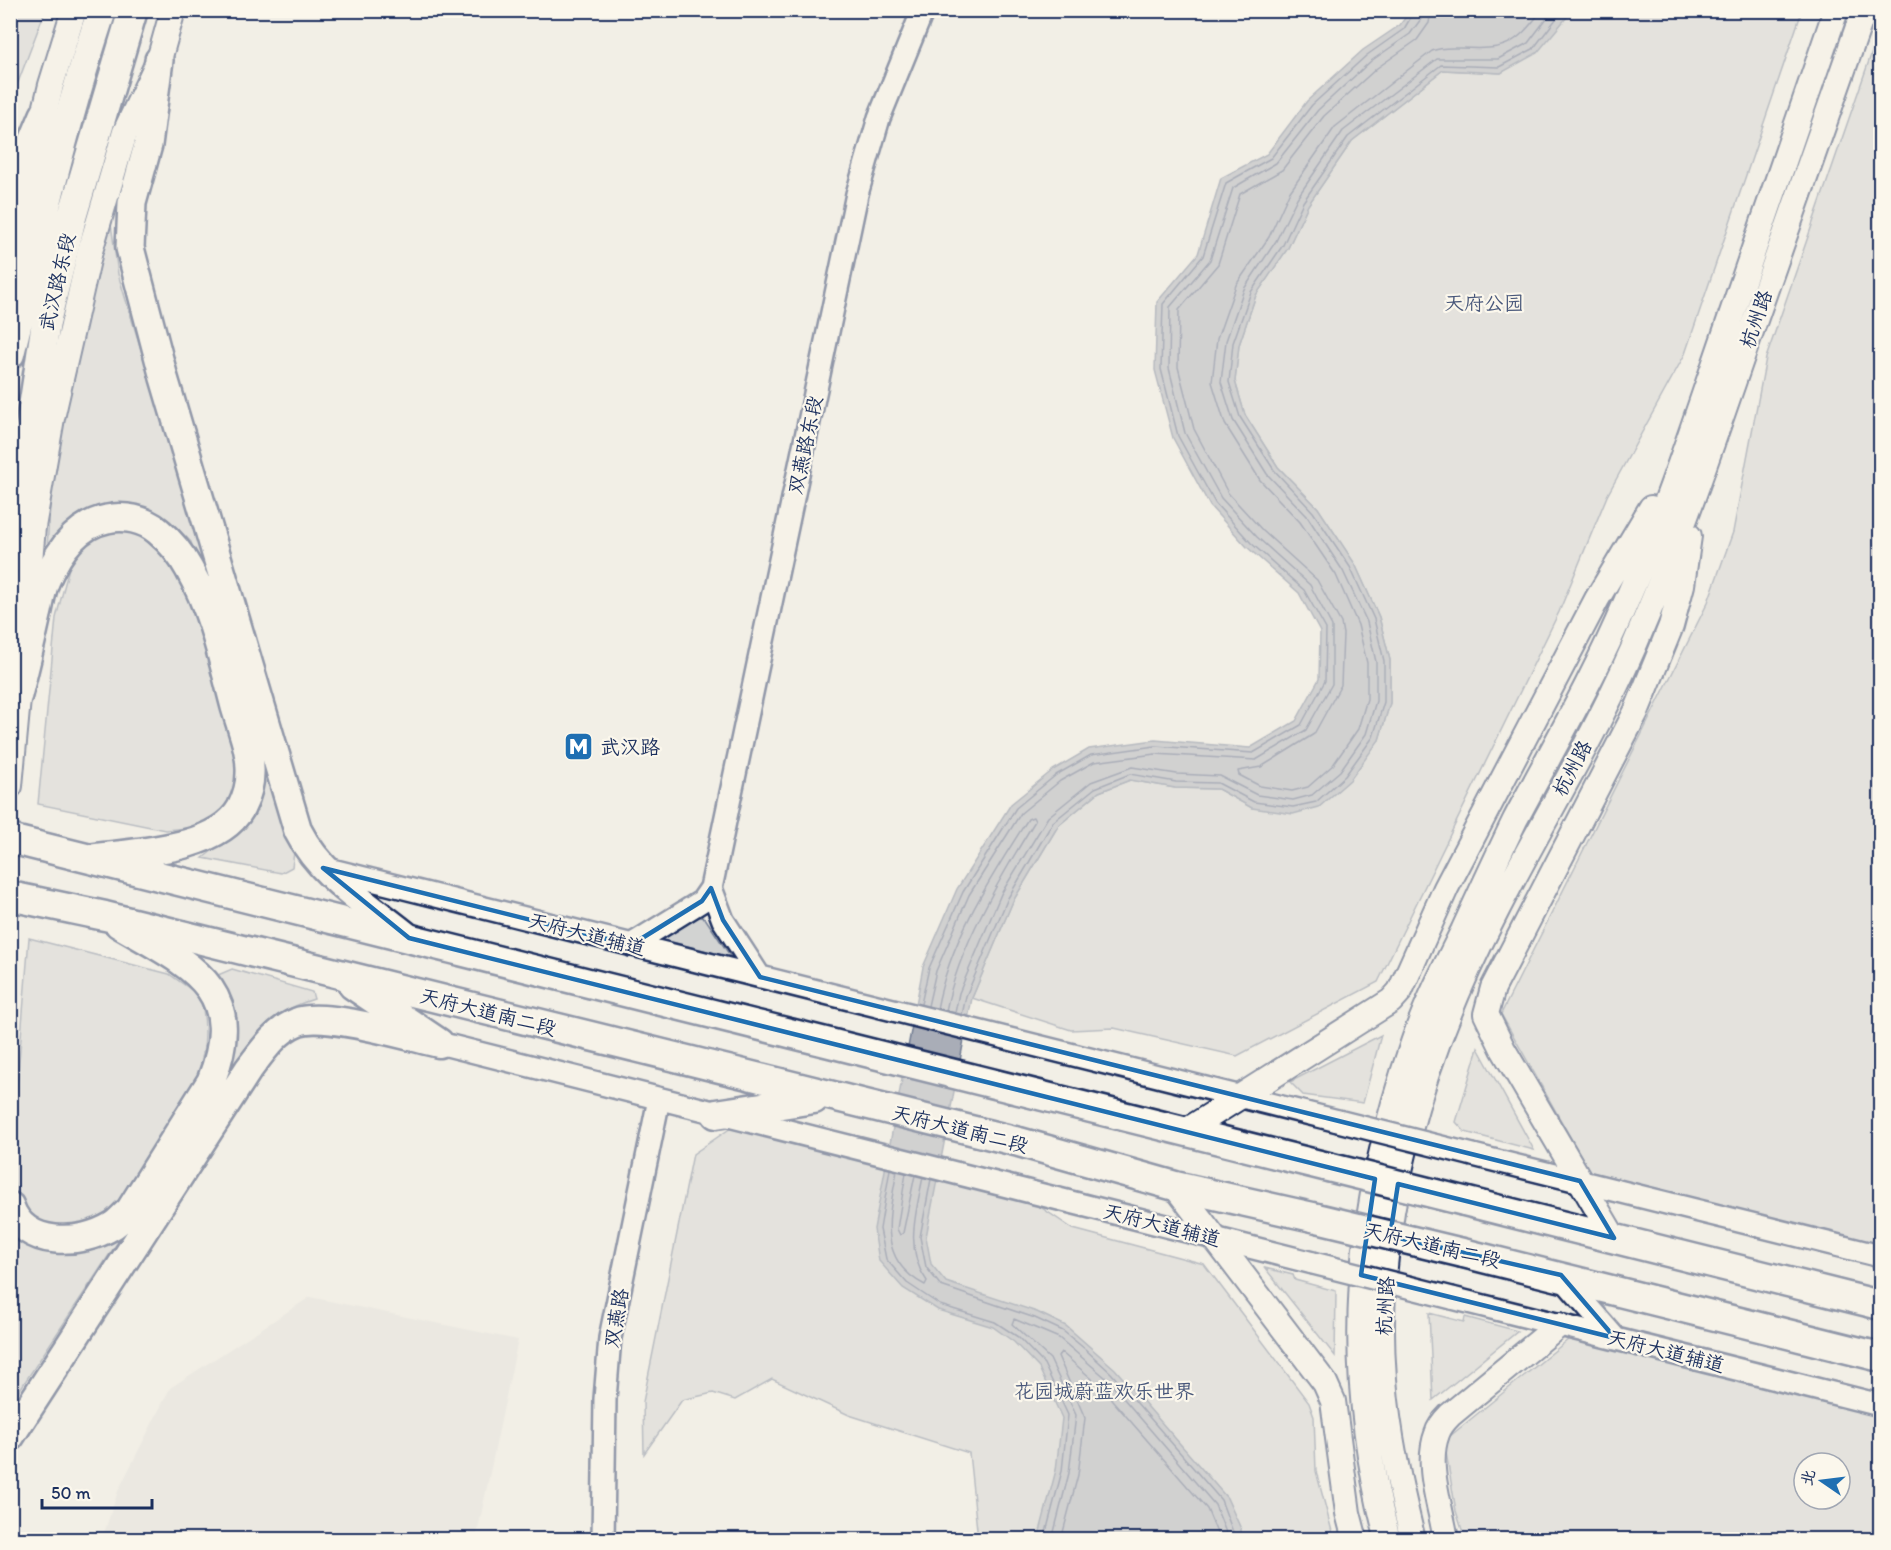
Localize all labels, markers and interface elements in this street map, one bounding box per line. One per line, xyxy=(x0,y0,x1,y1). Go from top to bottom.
street label: 武汉路东段 xyxy=(34,231,80,333)
street label: 杭州路 xyxy=(1735,286,1777,351)
park label: 天府公园 xyxy=(1444,291,1524,315)
street label: 双燕路东段 xyxy=(783,394,827,496)
metro station icon: 武汉路 xyxy=(563,731,595,763)
place label: 武汉路 xyxy=(600,735,661,759)
street label: 杭州路 xyxy=(1547,735,1597,800)
street label: 天府大道辅道 xyxy=(526,908,648,960)
street label: 天府大道南二段 xyxy=(417,983,559,1041)
street label: 天府大道南二段 xyxy=(889,1100,1031,1158)
street label: 天府大道辅道 xyxy=(1101,1199,1223,1251)
street label: 天府大道南二段 xyxy=(1361,1218,1503,1272)
street label: 杭州路 xyxy=(1371,1274,1399,1337)
street label: 双燕路 xyxy=(599,1285,633,1350)
street label: 天府大道辅道 xyxy=(1605,1325,1727,1377)
park label: 花园城蔚蓝欢乐世界 xyxy=(1014,1379,1194,1403)
north arrow xyxy=(1792,1451,1852,1511)
text: 北 xyxy=(1797,1467,1819,1488)
scale bar xyxy=(42,1472,152,1510)
text: 50 m xyxy=(51,1482,91,1504)

